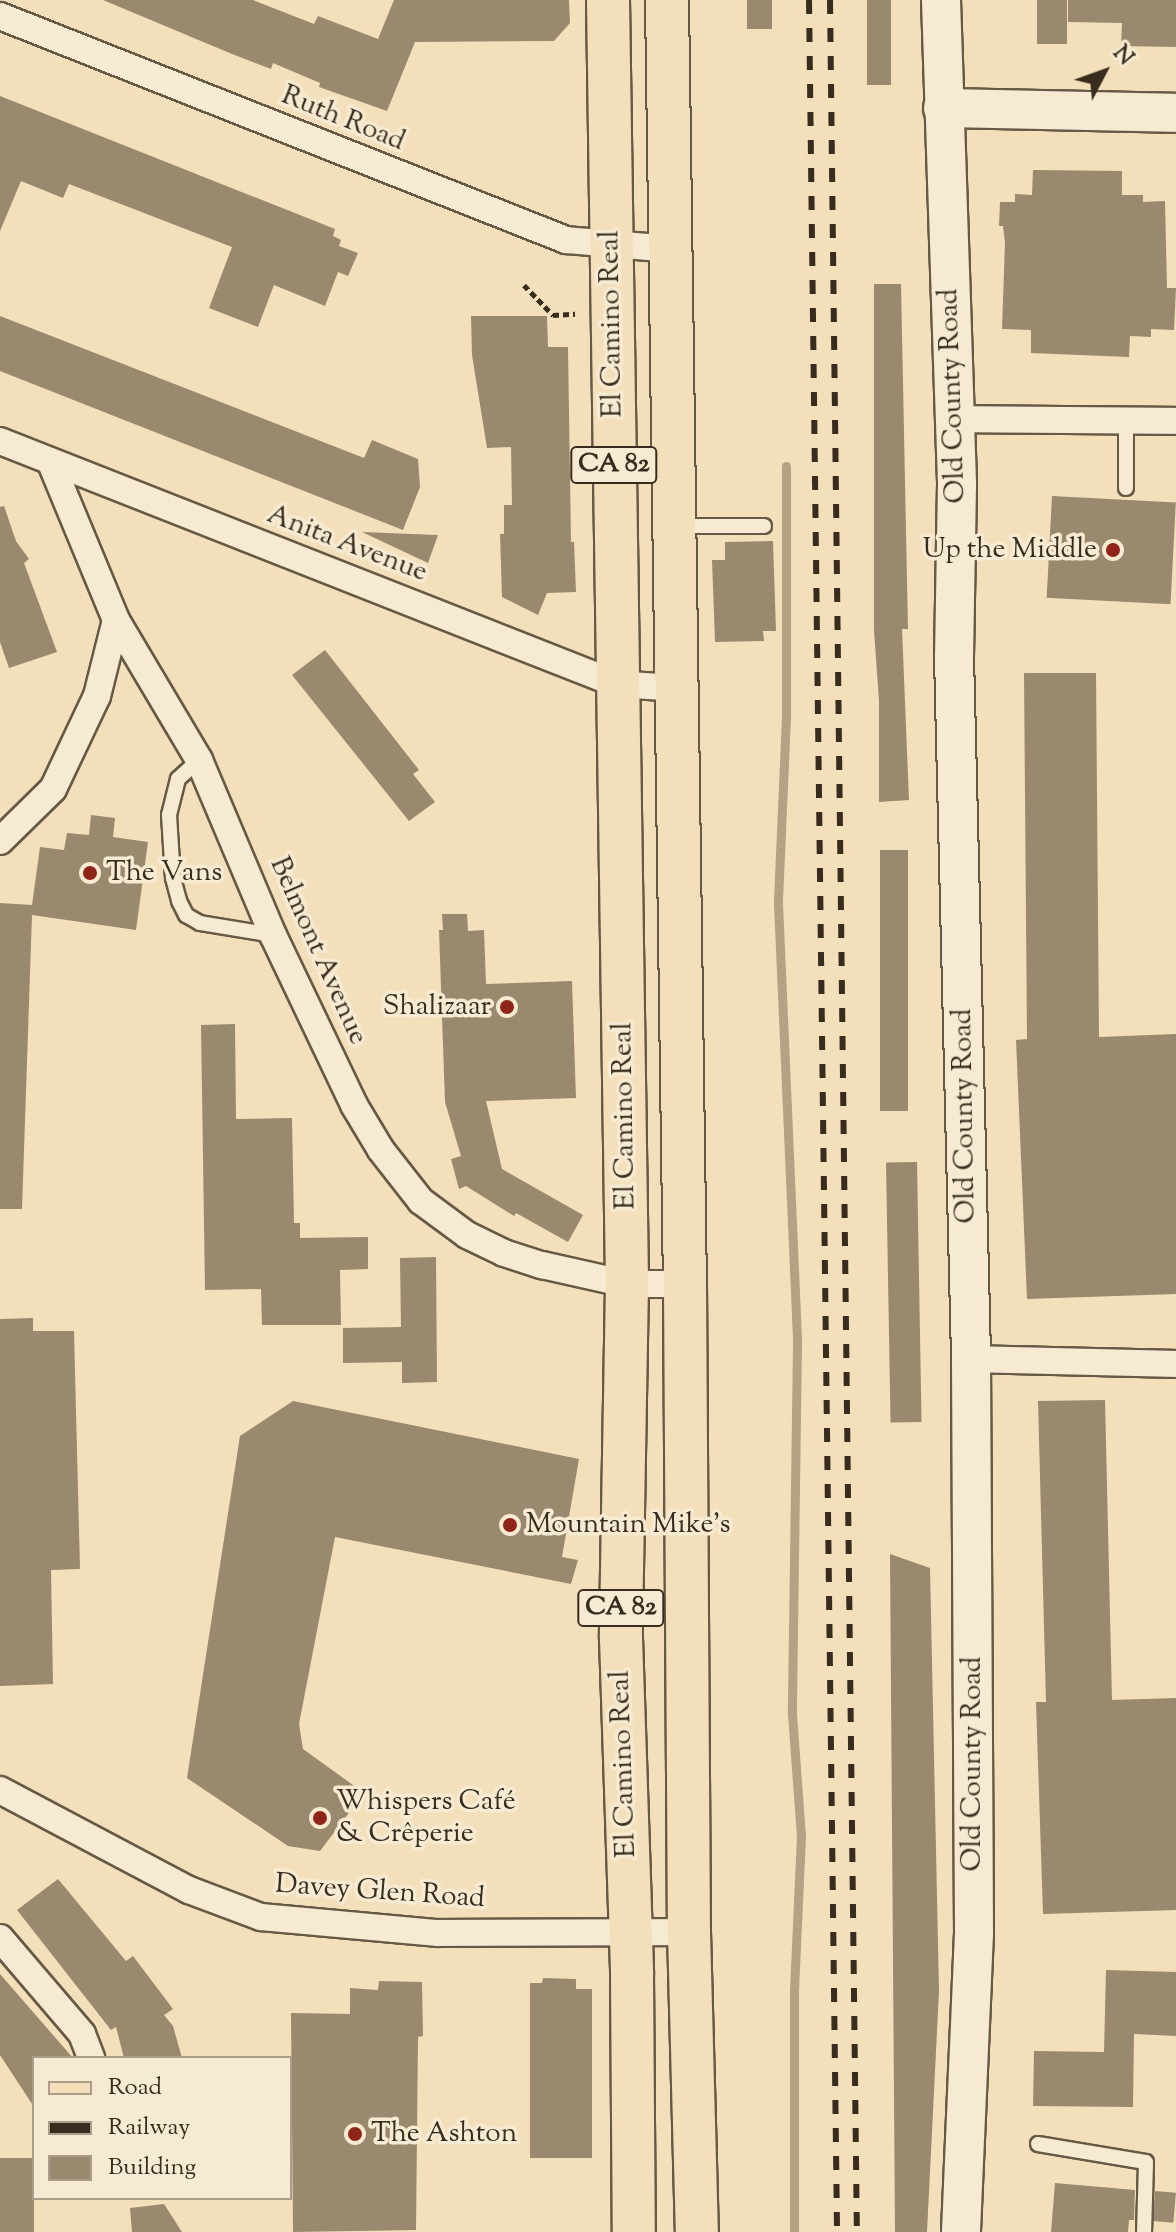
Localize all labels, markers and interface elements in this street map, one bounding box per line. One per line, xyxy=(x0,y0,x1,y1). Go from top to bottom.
north arrow xyxy=(1064,32,1144,112)
text: N xyxy=(1104,39,1140,73)
street label: Ruth Road xyxy=(276,79,410,159)
street label: El Camino Real xyxy=(594,230,630,418)
street label: Old County Road xyxy=(932,288,974,504)
road number: CA 82 xyxy=(570,443,658,487)
street label: Anita Avenue xyxy=(262,498,432,590)
place label: Up the Middle xyxy=(922,533,1097,567)
marker: Up the Middle xyxy=(1104,541,1122,559)
street label: Belmont Avenue xyxy=(262,852,374,1050)
place label: The Vans xyxy=(106,856,222,890)
marker: The Vans xyxy=(81,864,99,882)
place label: Shalizaar xyxy=(383,990,491,1024)
marker: Shalizaar xyxy=(498,998,516,1016)
street label: Old County Road xyxy=(946,1008,984,1224)
street label: El Camino Real xyxy=(607,1022,643,1210)
place label: Mountain Mike's xyxy=(526,1508,731,1542)
marker: Mountain Mike's xyxy=(501,1516,519,1534)
road number: CA 82 xyxy=(577,1586,665,1630)
street label: Old County Road xyxy=(956,1656,990,1872)
street label: El Camino Real xyxy=(604,1670,644,1858)
place label: Whispers Café & Crêperie xyxy=(336,1785,516,1851)
marker: Whispers Café & Crêperie xyxy=(311,1809,329,1827)
street label: Davey Glen Road xyxy=(274,1868,486,1916)
legend xyxy=(32,2056,292,2200)
text: Road xyxy=(108,2071,162,2105)
text: Railway xyxy=(108,2111,190,2145)
place label: The Ashton xyxy=(371,2117,517,2151)
marker: The Ashton xyxy=(346,2125,364,2143)
text: Building xyxy=(108,2151,196,2185)

